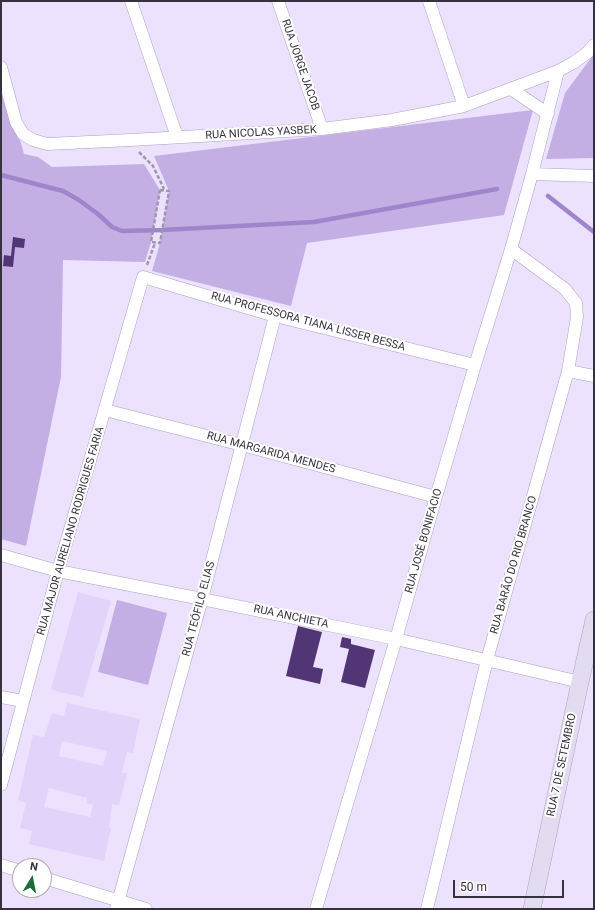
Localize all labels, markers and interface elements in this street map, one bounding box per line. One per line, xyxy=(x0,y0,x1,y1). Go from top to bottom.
street label: RUA JORGE JACOB xyxy=(278,18,322,112)
street label: RUA NICOLAS YASBEK xyxy=(205,123,317,143)
street label: RUA PROFESSORA TIANA LISSER BESSA xyxy=(210,290,406,354)
street label: RUA MAJOR AURELIANO RODRIGUES FARIA xyxy=(35,425,107,637)
street label: RUA MARGARIDA MENDES xyxy=(205,429,337,477)
street label: RUA JOSÉ BONIFACIO xyxy=(403,487,445,595)
street label: RUA BARÃO DO RIO BRANCO xyxy=(488,495,540,635)
street label: RUA TEÓFILO ELIAS xyxy=(180,560,218,658)
street label: RUA ANCHIETA xyxy=(252,603,330,631)
street label: RUA 7 DE SETEMBRO xyxy=(545,712,579,818)
north arrow xyxy=(12,858,52,898)
text: N xyxy=(29,860,39,874)
scale bar xyxy=(455,872,566,898)
text: 50 m xyxy=(460,880,487,894)

